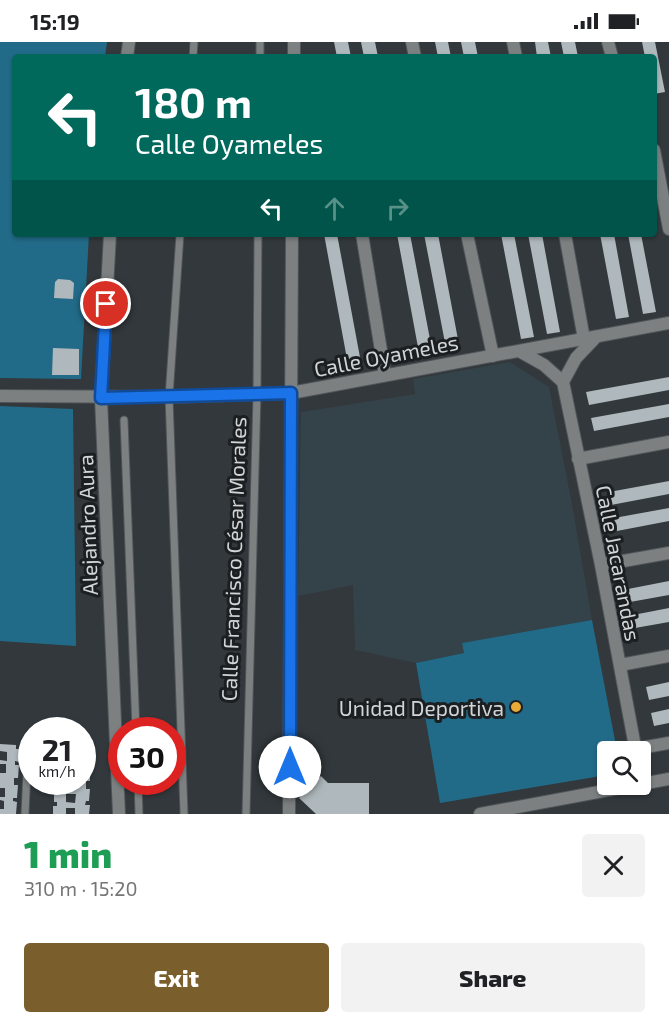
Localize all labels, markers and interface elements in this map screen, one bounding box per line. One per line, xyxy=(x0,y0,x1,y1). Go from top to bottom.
text: 15:19 xyxy=(30,8,80,34)
text: 180 m xyxy=(135,76,252,126)
icon: left xyxy=(36,78,114,156)
text: Calle Oyameles xyxy=(135,127,323,159)
icon: left xyxy=(255,192,288,225)
icon: ahead xyxy=(318,192,351,225)
icon: right xyxy=(381,192,414,225)
pin xyxy=(80,278,131,329)
icon: arrive xyxy=(89,287,122,320)
street label: Calle Oyameles xyxy=(312,329,460,381)
street label: Calle Francisco César Morales xyxy=(216,416,250,702)
street label: Alejandro Aura xyxy=(72,454,103,596)
street label: Calle Jacarandas xyxy=(592,483,646,643)
place label: Unidad Deportiva xyxy=(339,695,504,720)
marker: Unidad Deportiva xyxy=(509,700,523,714)
speed limit sign: 30 xyxy=(108,717,186,795)
text: 21 xyxy=(42,731,72,767)
position arrow xyxy=(258,735,322,799)
map controls xyxy=(597,741,651,795)
button: search xyxy=(597,741,651,795)
text: km/h xyxy=(38,762,76,780)
text: 1 min xyxy=(24,832,112,875)
button: close xyxy=(582,834,645,897)
text: 310 m · 15:20 xyxy=(24,876,137,900)
button: Exit xyxy=(24,943,329,1012)
button: Share xyxy=(341,943,645,1012)

